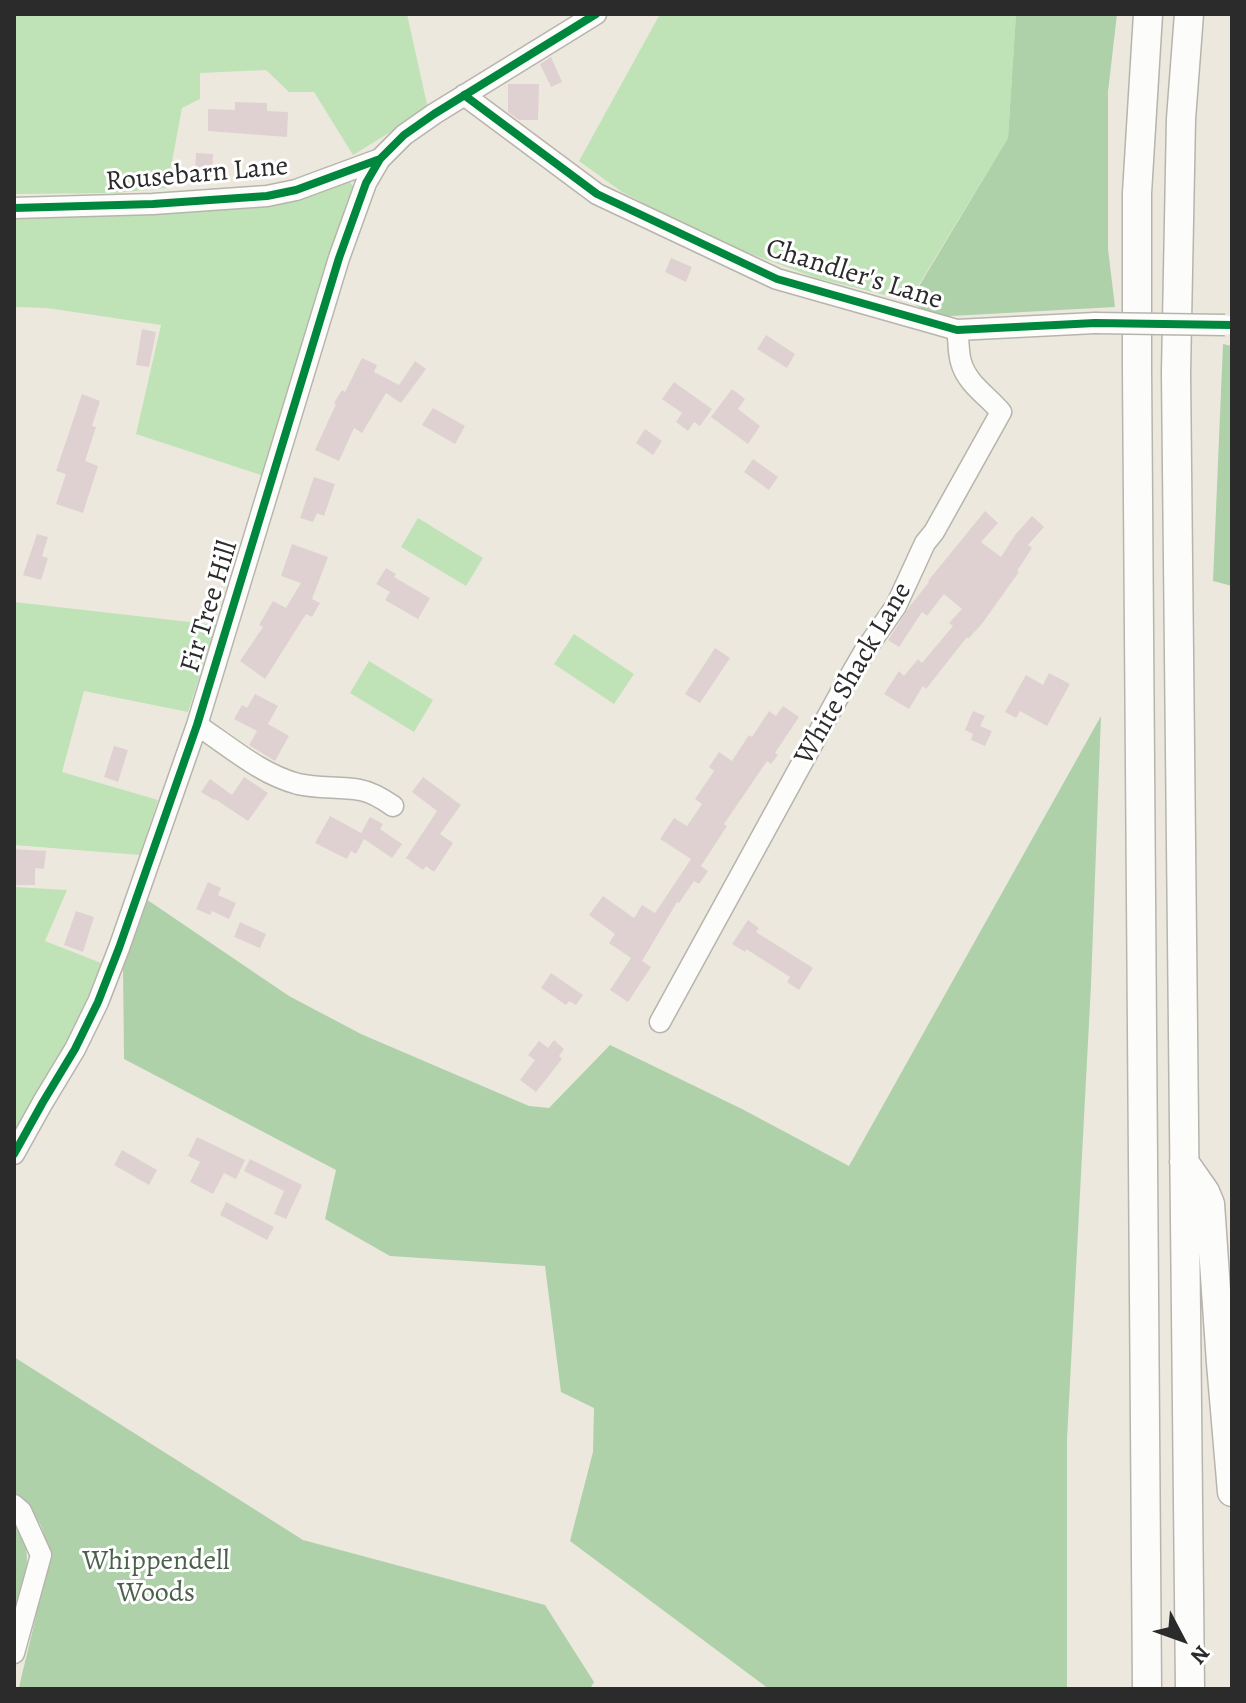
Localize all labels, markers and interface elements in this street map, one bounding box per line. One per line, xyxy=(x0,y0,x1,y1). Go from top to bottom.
street label: Rousebarn Lane xyxy=(104,150,290,200)
street label: Chandler's Lane xyxy=(762,232,946,318)
street label: Fir Tree Hill xyxy=(174,537,246,677)
street label: White Shack Lane xyxy=(788,577,920,771)
park label: Whippendell Woods xyxy=(82,1545,230,1611)
north arrow xyxy=(1142,1599,1222,1679)
text: N xyxy=(1184,1639,1217,1671)

